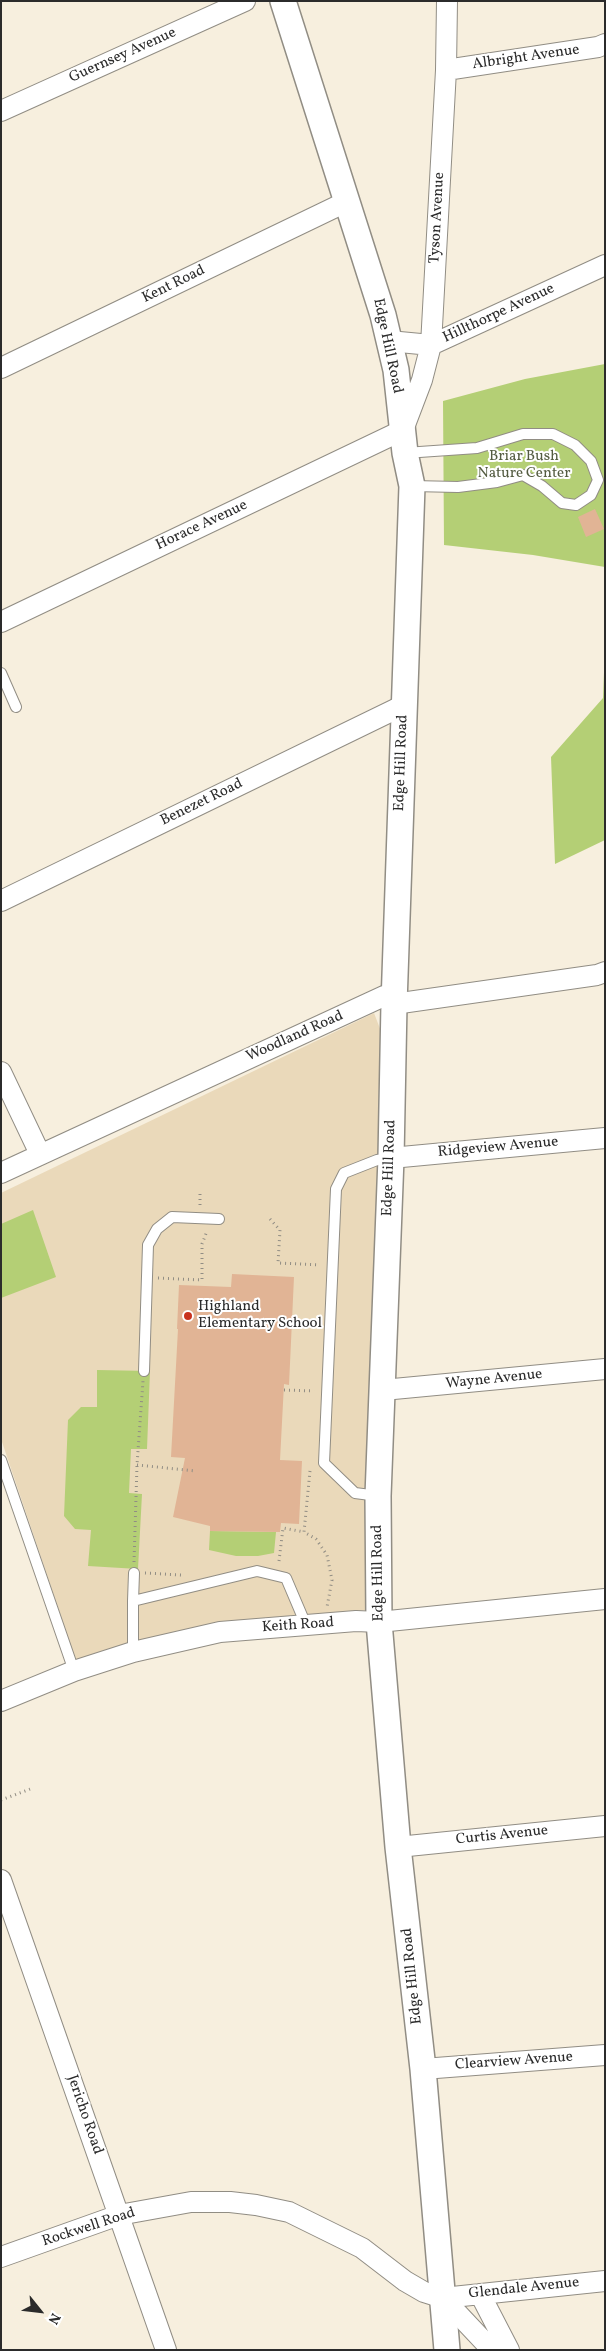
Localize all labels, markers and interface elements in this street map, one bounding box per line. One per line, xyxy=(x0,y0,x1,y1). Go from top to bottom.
street label: Guernsey Avenue xyxy=(67,24,179,88)
street label: Albright Avenue xyxy=(471,42,581,74)
street label: Tyson Avenue xyxy=(427,172,449,264)
street label: Kent Road xyxy=(140,262,208,308)
street label: Hillthorpe Avenue xyxy=(440,280,558,348)
street label: Edge Hill Road xyxy=(368,297,406,395)
park label: Briar Bush Nature Center xyxy=(478,448,570,483)
street label: Horace Avenue xyxy=(153,497,251,555)
street label: Edge Hill Road xyxy=(391,714,413,812)
street label: Benezet Road xyxy=(158,775,246,831)
street label: Woodland Road xyxy=(244,1008,346,1066)
street label: Edge Hill Road xyxy=(379,1119,401,1217)
street label: Ridgeview Avenue xyxy=(437,1134,559,1162)
place label: Highland Elementary School xyxy=(198,1298,322,1333)
marker: Highland Elementary School xyxy=(182,1310,194,1322)
street label: Wayne Avenue xyxy=(445,1366,543,1394)
street label: Edge Hill Road xyxy=(369,1524,389,1622)
street label: Keith Road xyxy=(261,1615,335,1637)
street label: Curtis Avenue xyxy=(455,1822,549,1850)
street label: Edge Hill Road xyxy=(399,1927,427,2025)
street label: Clearview Avenue xyxy=(454,2049,574,2075)
street label: Jericho Road xyxy=(62,2073,106,2157)
street label: Rockwell Road xyxy=(40,2204,138,2252)
street label: Glendale Avenue xyxy=(468,2274,580,2304)
north arrow xyxy=(15,2286,65,2336)
text: N xyxy=(43,2309,64,2328)

